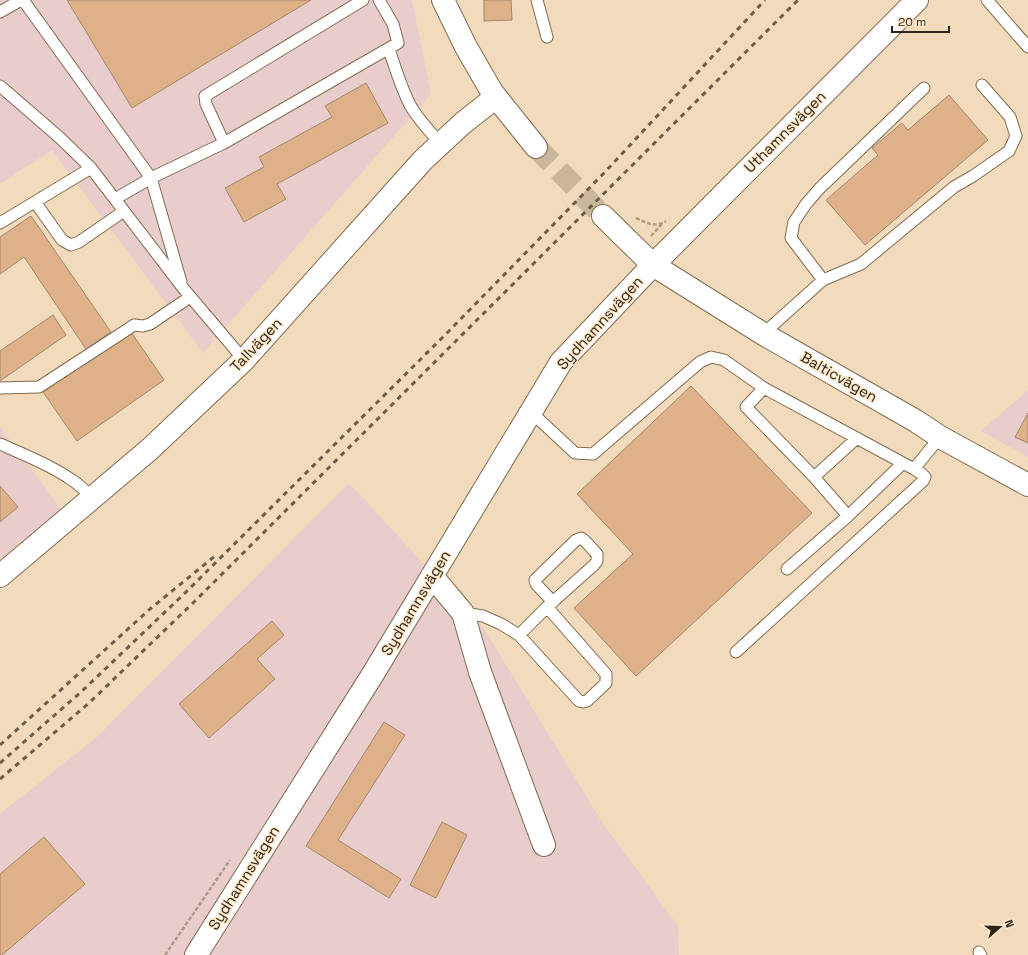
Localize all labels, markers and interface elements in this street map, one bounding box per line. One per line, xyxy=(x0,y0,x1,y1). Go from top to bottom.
scale bar xyxy=(892,8,949,34)
text: 20 m xyxy=(898,14,926,30)
street label: Uthamnsvägen xyxy=(740,87,830,177)
street label: Sydhamnsvägen xyxy=(553,272,647,373)
street label: Tallvägen xyxy=(226,314,286,376)
street label: Balticvägen xyxy=(798,347,881,406)
street label: Sydhamnsvägen xyxy=(377,547,455,659)
street label: Sydhamnsvägen xyxy=(204,822,283,933)
north arrow xyxy=(980,907,1020,947)
text: N xyxy=(1002,918,1017,929)

